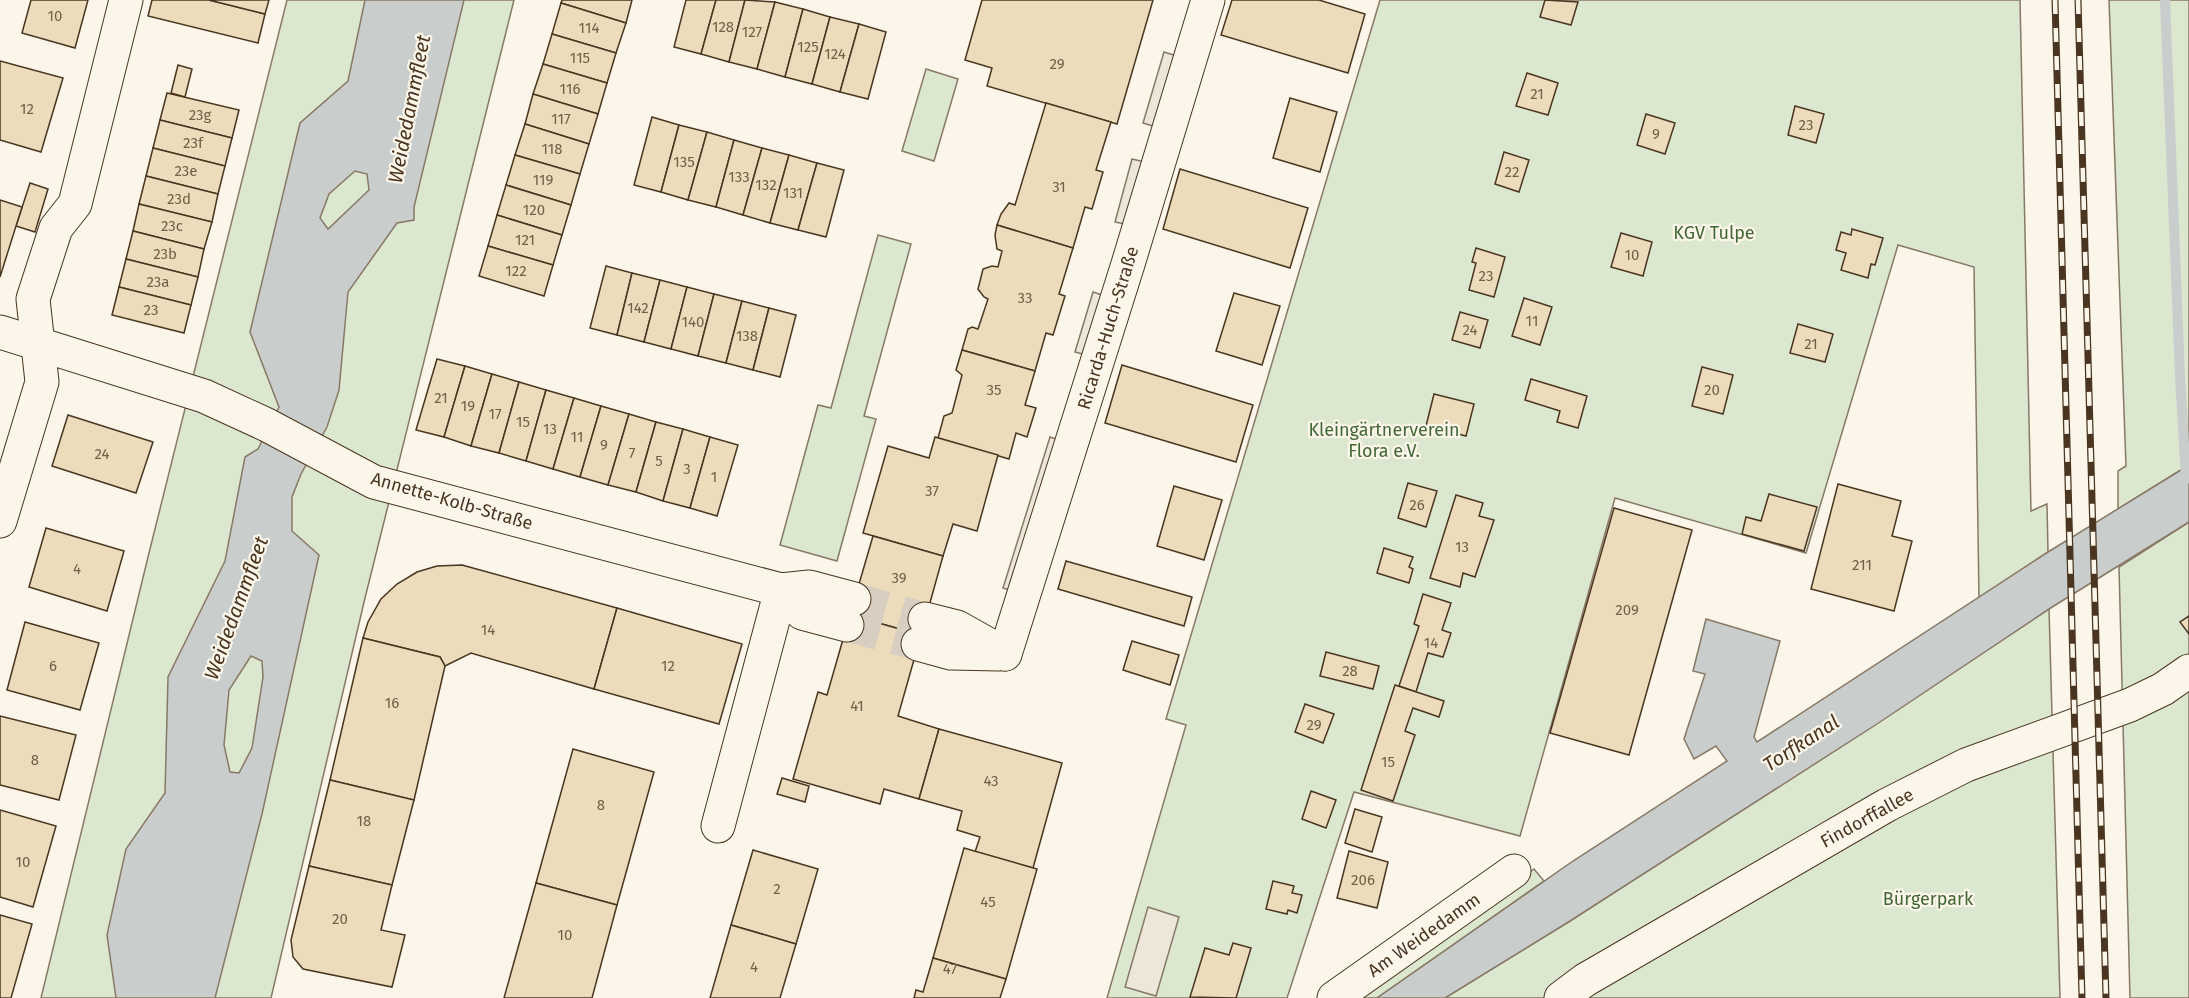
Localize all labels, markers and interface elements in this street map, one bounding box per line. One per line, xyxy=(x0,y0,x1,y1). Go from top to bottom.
house number: 10 xyxy=(48,7,62,25)
house number: 128 xyxy=(712,18,734,36)
house number: 114 xyxy=(579,19,599,37)
house number: 127 xyxy=(742,23,763,41)
water label: Weidedammfleet xyxy=(383,32,435,185)
house number: 125 xyxy=(797,38,819,56)
house number: 124 xyxy=(824,45,846,63)
house number: 115 xyxy=(570,49,590,67)
house number: 29 xyxy=(1049,55,1065,73)
house number: 116 xyxy=(560,80,580,98)
house number: 21 xyxy=(1530,85,1544,103)
house number: 12 xyxy=(20,100,34,118)
house number: 23g xyxy=(189,106,212,124)
house number: 117 xyxy=(551,110,571,128)
house number: 23 xyxy=(1799,116,1813,134)
house number: 9 xyxy=(1652,125,1660,143)
house number: 23f xyxy=(183,134,204,152)
house number: 118 xyxy=(541,140,563,158)
house number: 135 xyxy=(673,153,695,171)
house number: 23e xyxy=(174,162,198,180)
house number: 22 xyxy=(1505,163,1519,181)
house number: 133 xyxy=(728,168,750,186)
house number: 119 xyxy=(533,171,553,189)
house number: 132 xyxy=(755,176,777,194)
house number: 31 xyxy=(1052,178,1066,196)
house number: 131 xyxy=(783,184,803,202)
house number: 23d xyxy=(167,190,191,208)
house number: 120 xyxy=(523,201,545,219)
house number: 23c xyxy=(161,217,183,235)
park label: KGV Tulpe xyxy=(1673,222,1755,244)
house number: 121 xyxy=(515,231,535,249)
street label: Ricarda-Huch-Straße xyxy=(1073,244,1143,412)
house number: 23b xyxy=(153,245,177,263)
house number: 10 xyxy=(1625,246,1639,264)
house number: 122 xyxy=(505,262,527,280)
house number: 23 xyxy=(1479,267,1493,285)
house number: 23a xyxy=(147,273,170,291)
house number: 33 xyxy=(1018,289,1032,307)
house number: 142 xyxy=(627,299,649,317)
house number: 23 xyxy=(144,301,158,319)
house number: 11 xyxy=(1526,312,1538,330)
house number: 140 xyxy=(682,313,704,331)
house number: 24 xyxy=(1462,321,1478,339)
house number: 138 xyxy=(736,327,758,345)
house number: 21 xyxy=(1804,335,1818,353)
house number: 35 xyxy=(986,381,1002,399)
house number: 20 xyxy=(1704,381,1720,399)
house number: 21 xyxy=(434,389,448,407)
house number: 19 xyxy=(461,397,475,415)
house number: 17 xyxy=(488,405,502,423)
house number: 15 xyxy=(516,413,530,431)
park label: Kleingärtnerverein Flora e.V. xyxy=(1308,419,1460,462)
house number: 13 xyxy=(543,420,557,438)
house number: 11 xyxy=(571,428,583,446)
house number: 9 xyxy=(600,436,608,454)
house number: 7 xyxy=(629,444,636,462)
house number: 24 xyxy=(94,445,110,463)
house number: 5 xyxy=(655,452,663,470)
house number: 3 xyxy=(683,460,691,478)
street label: Annette-Kolb-Straße xyxy=(369,467,535,535)
house number: 1 xyxy=(711,468,717,486)
house number: 37 xyxy=(925,482,939,500)
house number: 26 xyxy=(1409,496,1425,514)
water label: Weidedammfleet xyxy=(199,532,273,683)
house number: 13 xyxy=(1455,538,1469,556)
house number: 211 xyxy=(1852,556,1872,574)
house number: 4 xyxy=(73,560,81,578)
house number: 39 xyxy=(891,569,907,587)
house number: 209 xyxy=(1615,601,1639,619)
house number: 14 xyxy=(481,621,495,639)
house number: 14 xyxy=(1424,634,1438,652)
house number: 6 xyxy=(49,657,57,675)
house number: 12 xyxy=(661,657,675,675)
house number: 28 xyxy=(1342,662,1358,680)
house number: 16 xyxy=(385,694,399,712)
house number: 41 xyxy=(850,697,864,715)
water label: Torfkanal xyxy=(1758,710,1844,776)
house number: 29 xyxy=(1306,716,1322,734)
house number: 8 xyxy=(31,751,39,769)
house number: 15 xyxy=(1381,753,1395,771)
house number: 43 xyxy=(983,772,999,790)
street label: Findorffallee xyxy=(1816,783,1918,853)
house number: 8 xyxy=(597,796,605,814)
house number: 18 xyxy=(357,812,371,830)
house number: 10 xyxy=(16,853,30,871)
house number: 206 xyxy=(1351,871,1375,889)
house number: 2 xyxy=(773,880,781,898)
street label: Am Weidedamm xyxy=(1364,888,1484,982)
park label: Bürgerpark xyxy=(1883,888,1974,910)
house number: 45 xyxy=(980,893,996,911)
house number: 20 xyxy=(332,910,348,928)
house number: 10 xyxy=(558,926,572,944)
house number: 4 xyxy=(750,958,758,976)
house number: 47 xyxy=(943,960,957,978)

